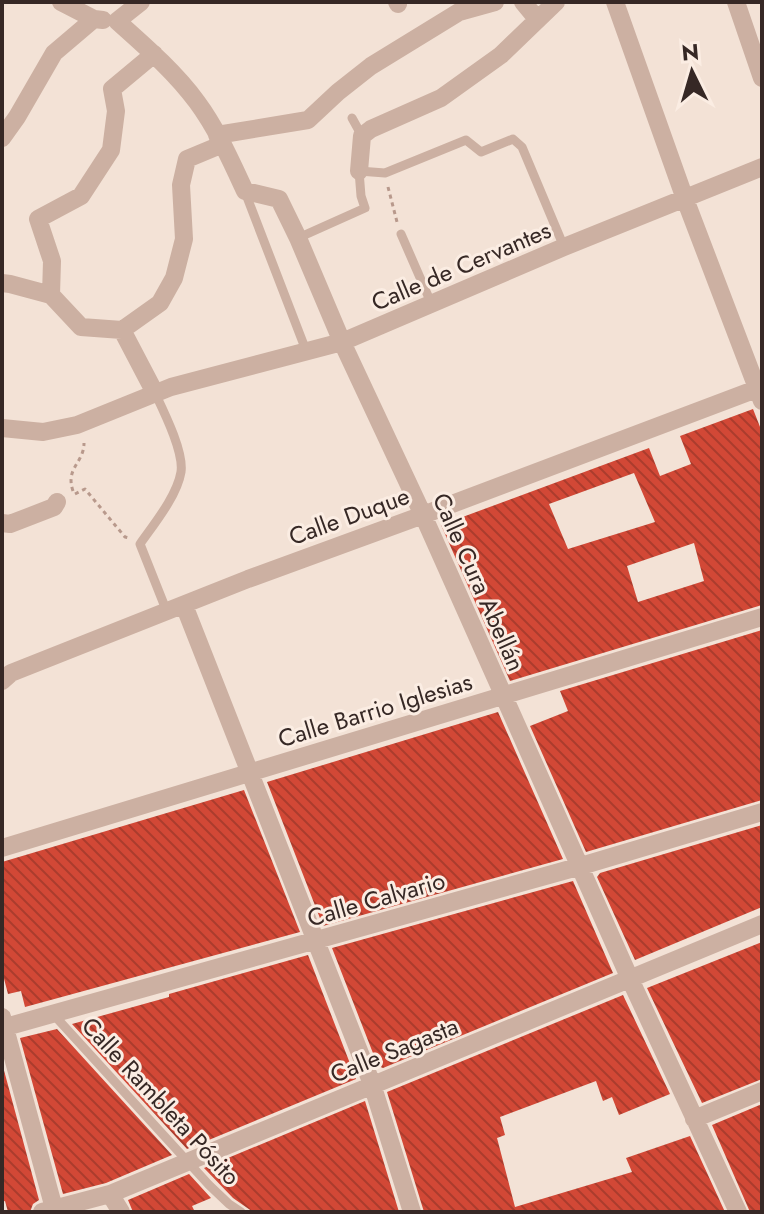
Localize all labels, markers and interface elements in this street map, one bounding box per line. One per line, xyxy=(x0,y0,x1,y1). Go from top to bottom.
north arrow xyxy=(652,32,732,112)
text: N xyxy=(680,35,700,69)
street label: Calle de Cervantes xyxy=(366,212,556,320)
street label: Calle Duque xyxy=(284,478,414,554)
street label: Calle Cura Abellán xyxy=(424,487,534,677)
street label: Calle Barrio Iglesias xyxy=(274,664,476,756)
street label: Calle Calvario xyxy=(303,863,449,935)
street label: Calle Sagasta xyxy=(325,1008,463,1092)
street label: Calle Rambleta Pósito xyxy=(74,1009,248,1193)

